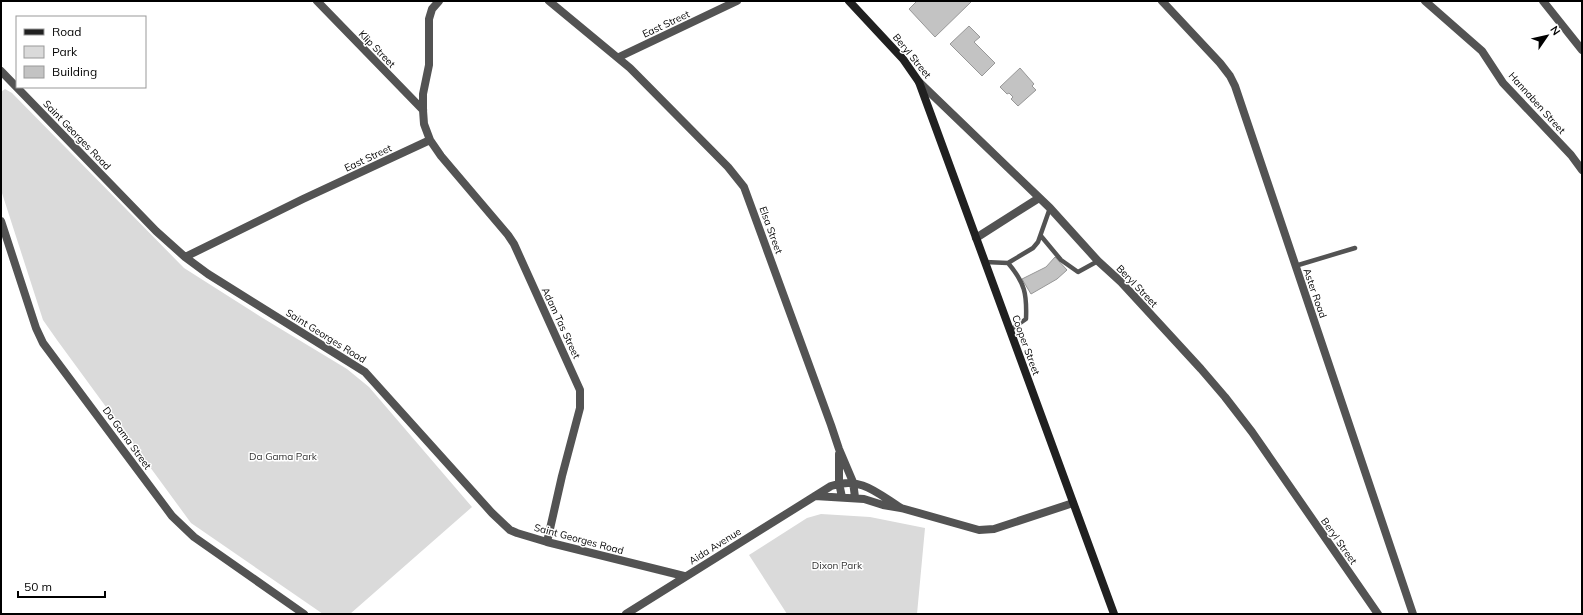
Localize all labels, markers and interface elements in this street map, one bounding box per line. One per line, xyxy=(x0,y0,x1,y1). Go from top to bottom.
street label: East Street xyxy=(640,7,692,41)
legend xyxy=(16,16,146,88)
north arrow xyxy=(1527,16,1567,56)
text: N xyxy=(1547,23,1563,38)
text: Road xyxy=(52,24,81,39)
street label: Klip Street xyxy=(356,27,398,71)
street label: Beryl Street xyxy=(890,31,934,82)
text: Park xyxy=(52,44,78,59)
text: Building xyxy=(52,64,97,79)
street label: Hannaben Street xyxy=(1506,69,1569,137)
street label: Saint Georges Road xyxy=(40,97,114,173)
street label: East Street xyxy=(342,141,394,175)
street label: Elsa Street xyxy=(756,205,786,256)
street label: Beryl Street xyxy=(1114,262,1161,310)
street label: Aster Road xyxy=(1300,266,1330,320)
street label: Adam Tas Street xyxy=(539,285,583,361)
street label: Saint Georges Road xyxy=(283,306,369,366)
street label: Cooper Street xyxy=(1009,313,1043,377)
street label: Da Gama Street xyxy=(100,404,154,472)
park label: Da Gama Park xyxy=(249,450,318,463)
street label: Beryl Street xyxy=(1318,515,1360,567)
street label: Saint Georges Road xyxy=(533,521,625,557)
street label: Aida Avenue xyxy=(686,525,744,567)
park label: Dixon Park xyxy=(812,559,863,572)
scale bar xyxy=(18,573,105,599)
text: 50 m xyxy=(24,579,52,594)

